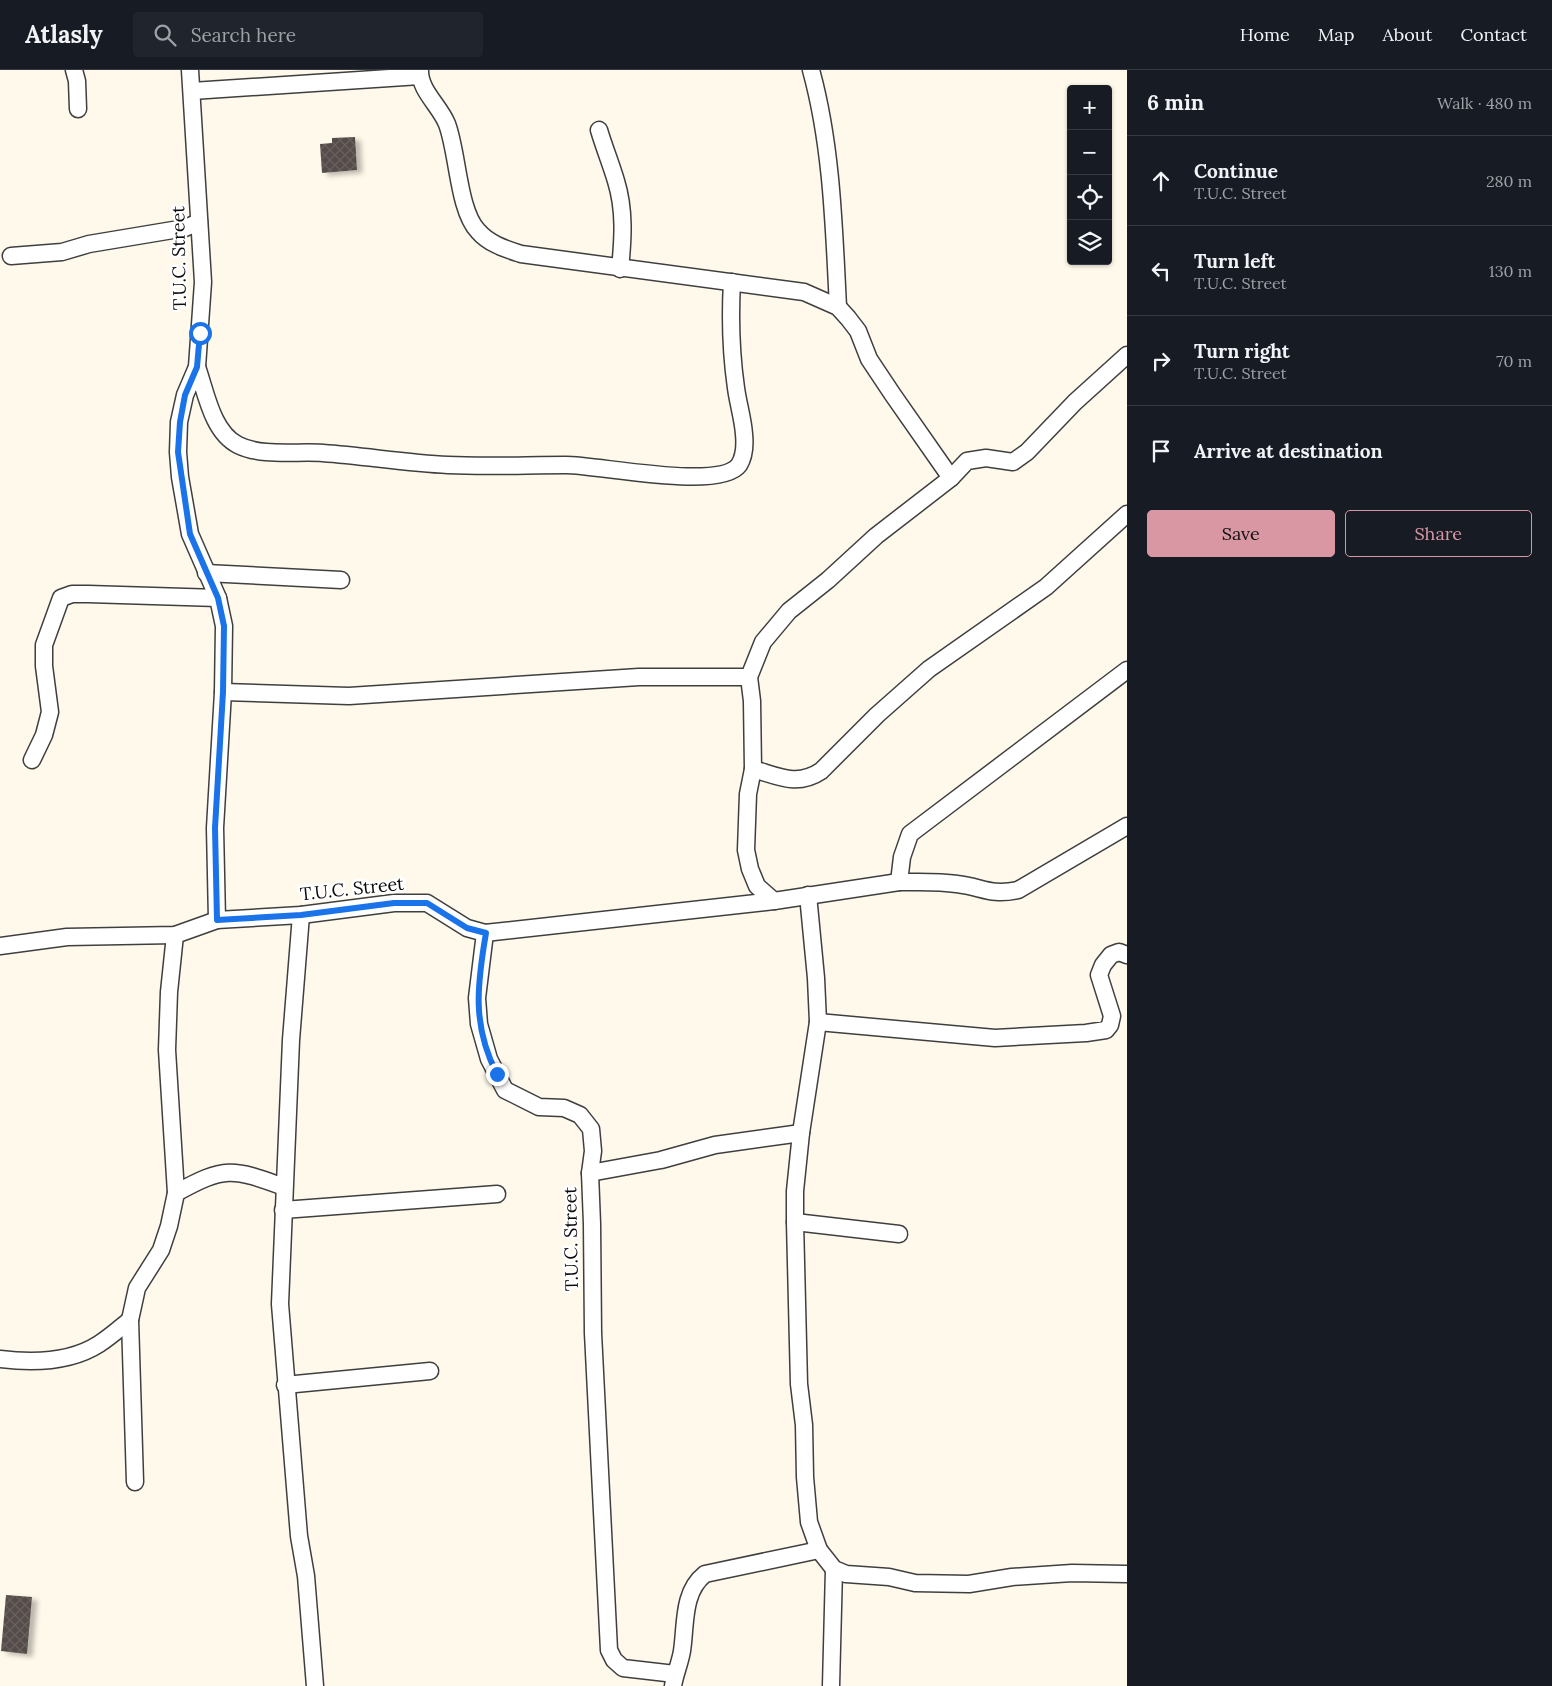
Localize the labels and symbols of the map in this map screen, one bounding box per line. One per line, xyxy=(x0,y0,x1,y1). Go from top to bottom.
street label: T.U.C. Street xyxy=(166,206,191,310)
route start xyxy=(189,322,212,345)
street label: T.U.C. Street xyxy=(299,872,405,905)
route end xyxy=(486,1063,509,1086)
street label: T.U.C. Street xyxy=(558,1187,583,1291)

